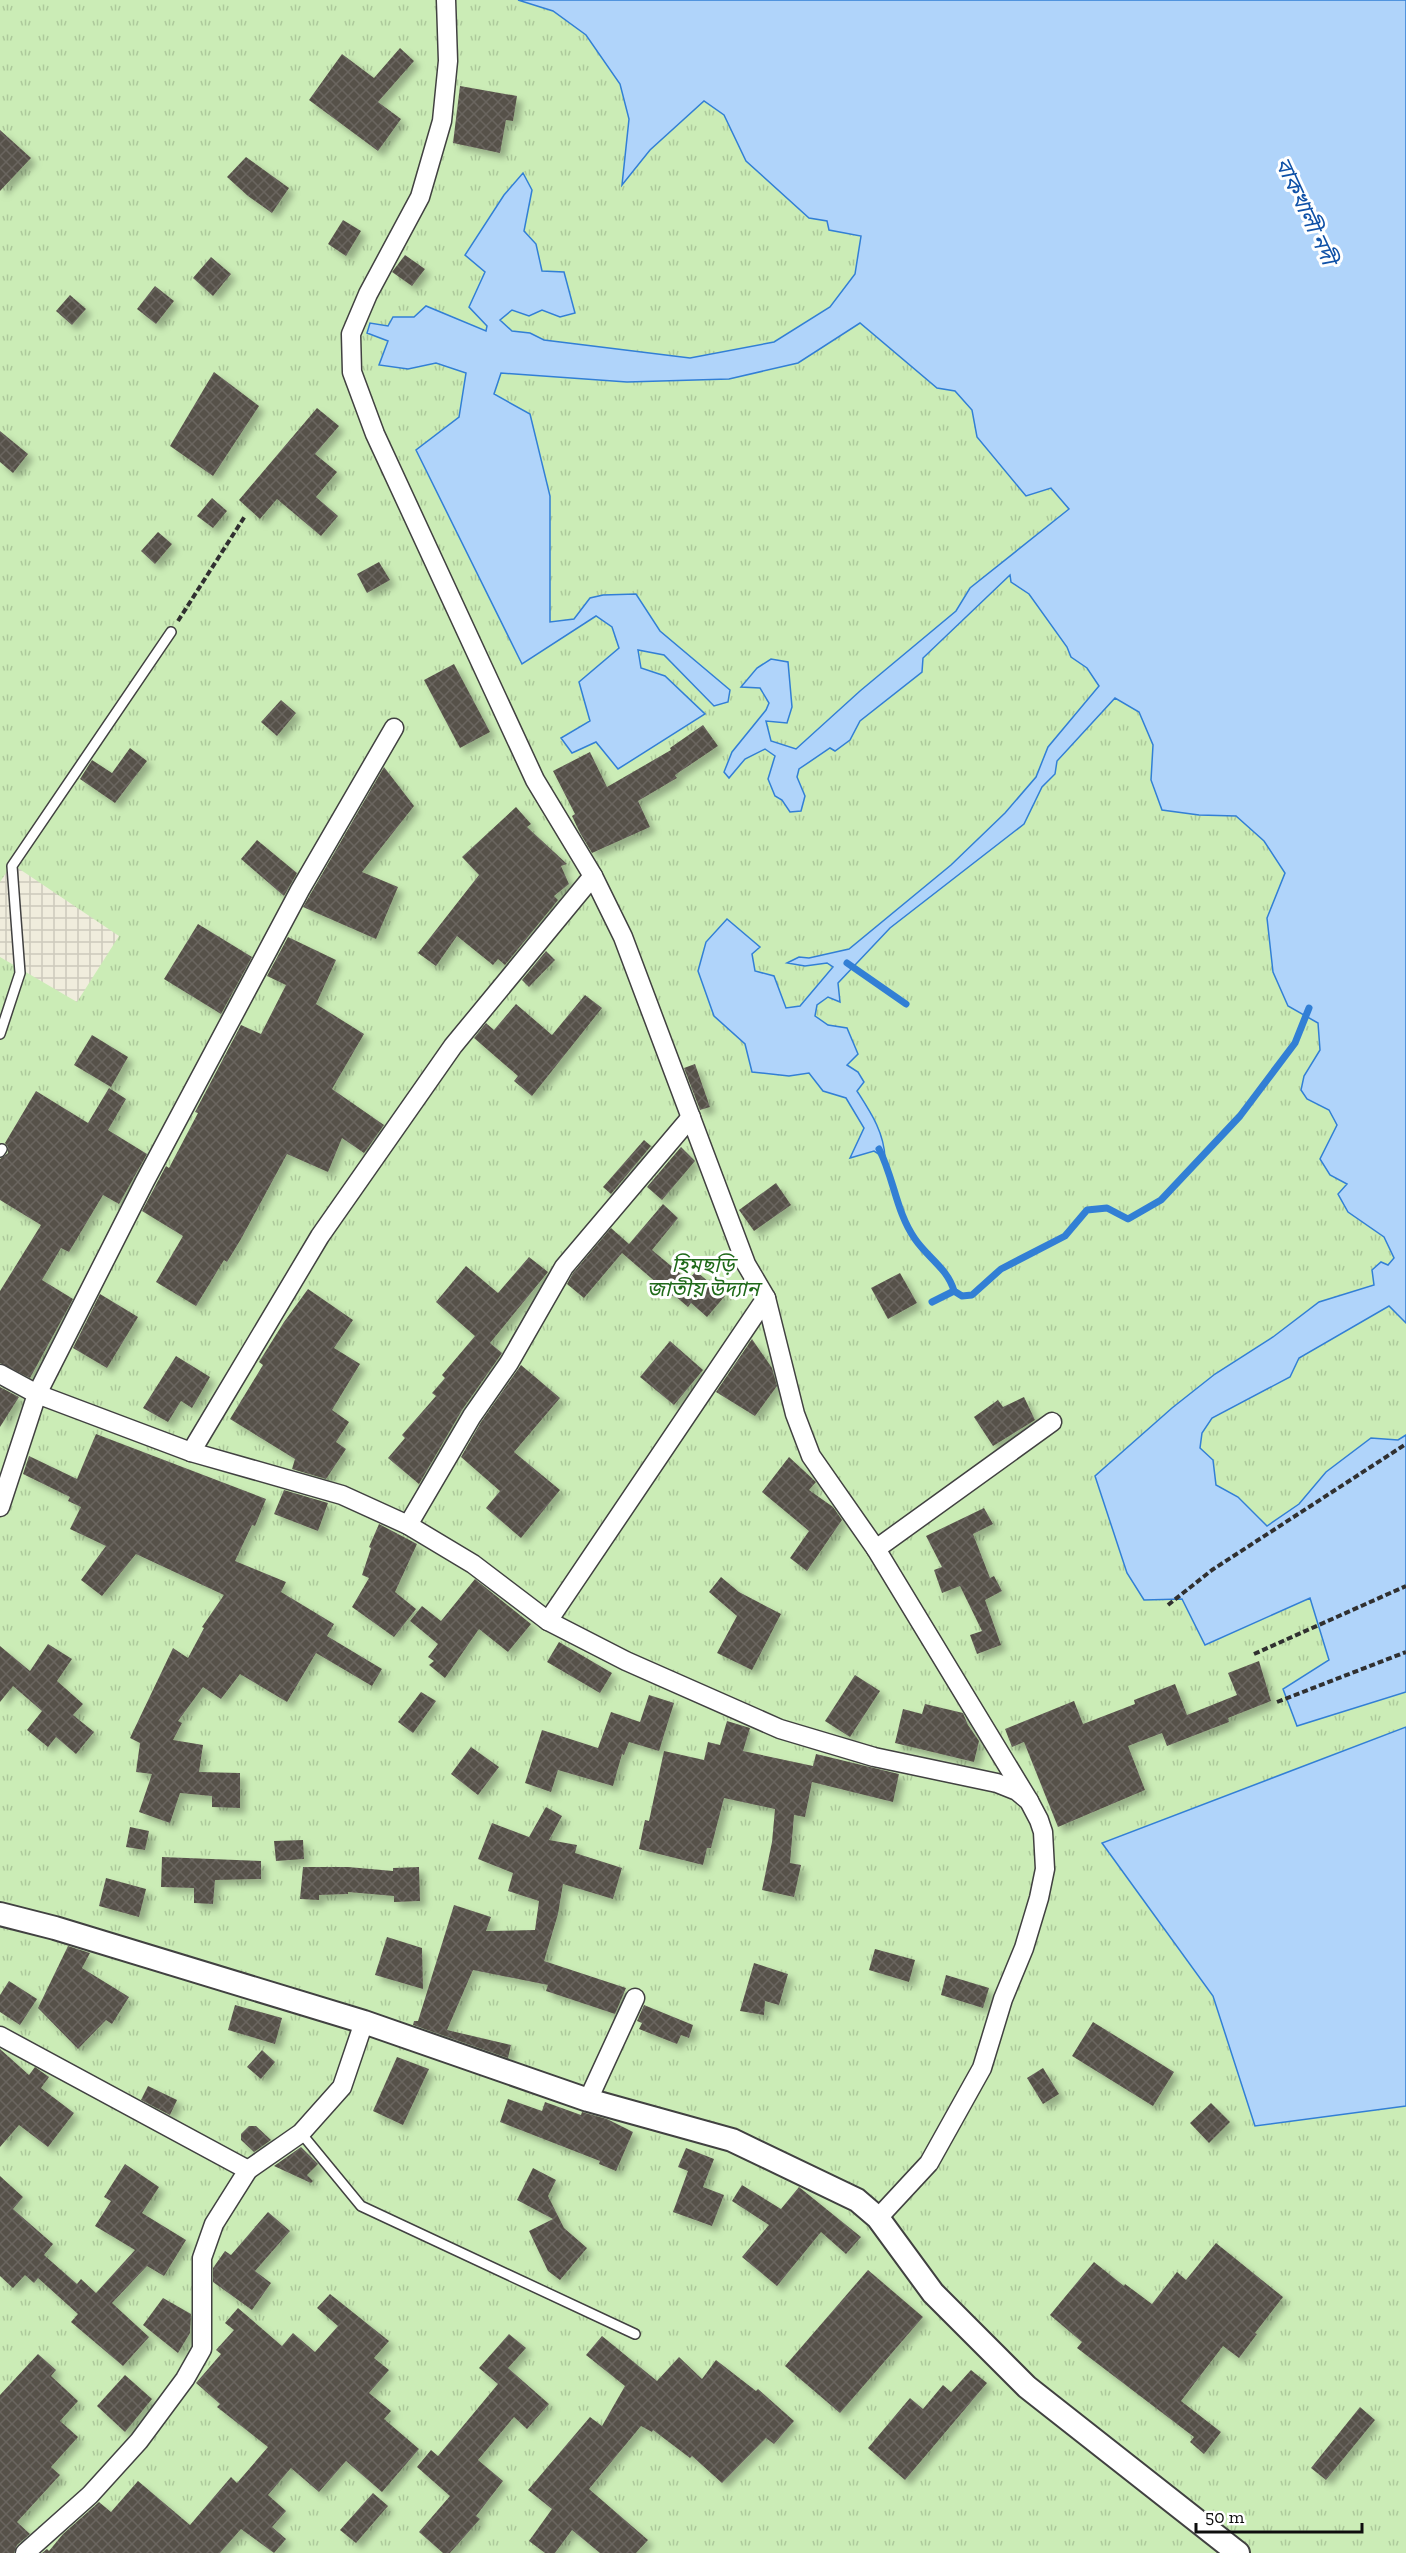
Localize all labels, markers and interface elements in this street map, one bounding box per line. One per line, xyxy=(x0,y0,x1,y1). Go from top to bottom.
water label: বাকখালী নদী xyxy=(1269,153,1344,273)
park label: হিমছড়ি জাতীয় উদ্যান xyxy=(647,1252,764,1301)
scale bar xyxy=(1196,2496,1362,2534)
text: 50 m xyxy=(1205,2506,1245,2528)

